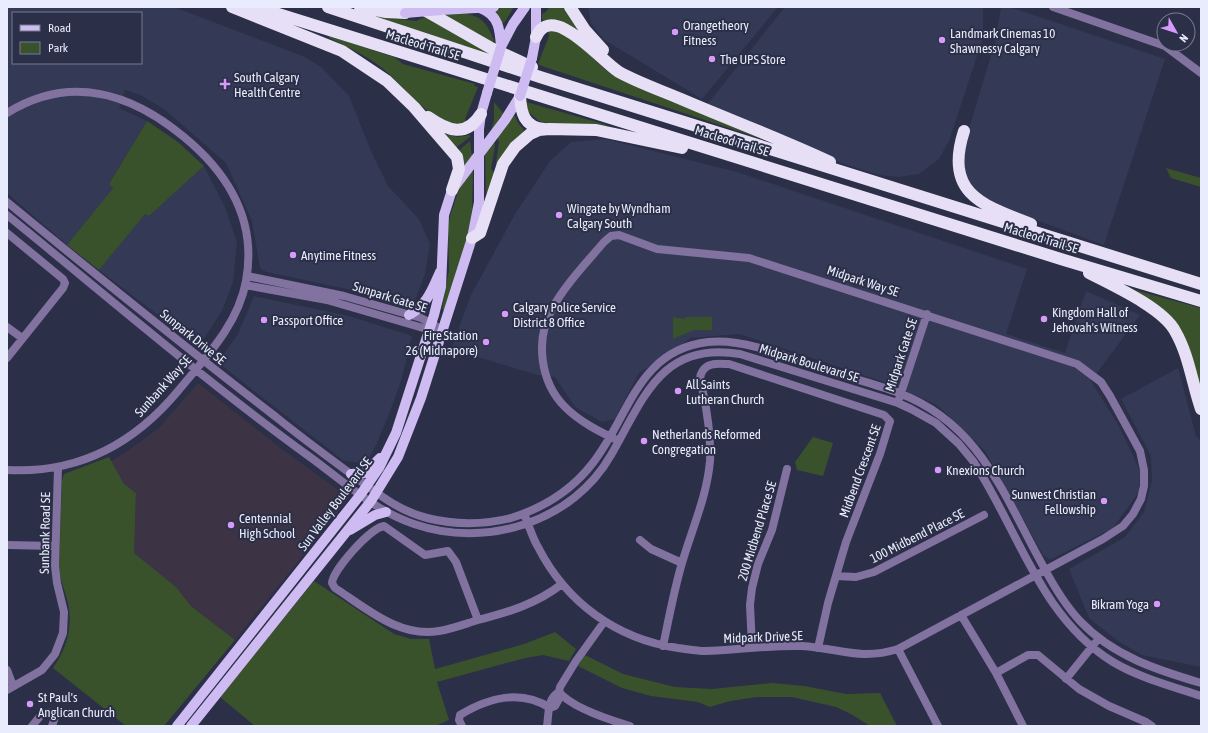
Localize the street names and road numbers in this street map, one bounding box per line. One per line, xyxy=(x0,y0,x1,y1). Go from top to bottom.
street label: Macleod Trail SE xyxy=(384,27,462,63)
street label: Macleod Trail SE xyxy=(693,123,771,159)
street label: Macleod Trail SE xyxy=(1002,220,1080,256)
street label: Midpark Way SE xyxy=(825,262,901,300)
street label: Sunpark Gate SE xyxy=(351,279,429,316)
street label: Sunpark Drive SE xyxy=(157,306,229,368)
street label: Midpark Gate SE xyxy=(882,316,920,394)
street label: Midpark Boulevard SE xyxy=(758,341,861,385)
street label: Sunbank Way SE xyxy=(132,352,195,420)
street label: Midbend Crescent SE xyxy=(836,422,884,520)
street label: Sun Valley Boulevard SE xyxy=(295,454,375,554)
street label: 200 Midbend Place SE xyxy=(735,479,779,583)
street label: Sunbank Road SE xyxy=(37,492,53,574)
street label: 100 Midbend Place SE xyxy=(867,506,967,566)
street label: Midpark Drive SE xyxy=(723,628,803,646)

